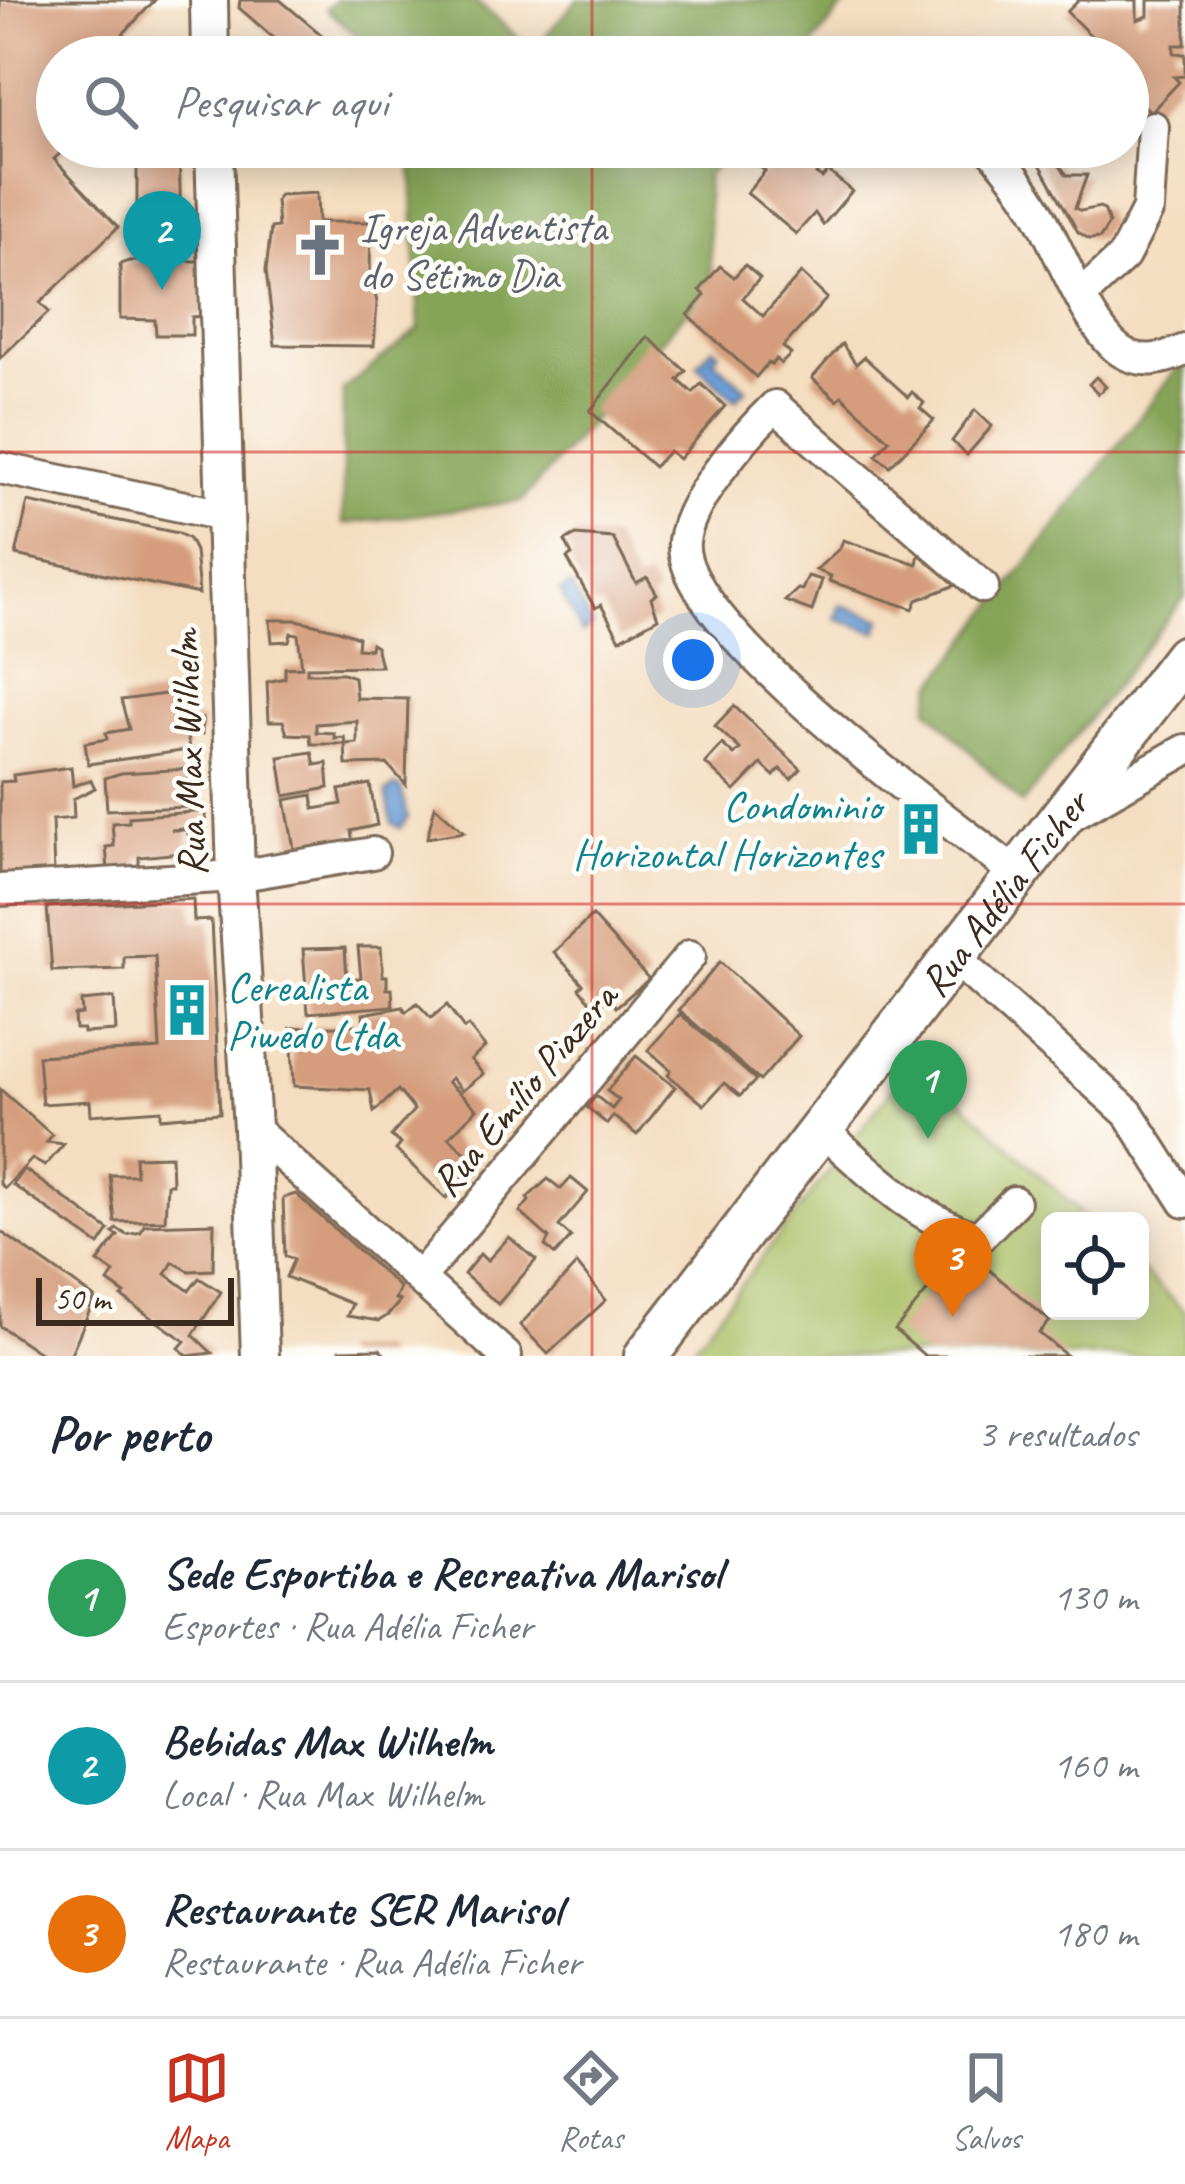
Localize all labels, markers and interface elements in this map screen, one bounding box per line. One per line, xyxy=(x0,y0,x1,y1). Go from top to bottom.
search box xyxy=(36,36,1149,168)
icon: search xyxy=(78,69,144,135)
text: Pesquisar aqui xyxy=(174,74,388,131)
pin: 2 xyxy=(123,191,201,290)
place label: Igreja Adventista do Sétimo Dia xyxy=(360,201,610,302)
church icon: Igreja Adventista do Sétimo Dia xyxy=(291,221,349,279)
street label: Rua Max Wilhelm xyxy=(158,627,219,877)
your location xyxy=(663,630,723,690)
street label: Rua Adélia Ficher xyxy=(908,777,1103,1007)
place label: Condominio Horizontal Horizontes xyxy=(573,780,885,881)
building icon: Condominio Horizontal Horizontes xyxy=(892,800,950,858)
place label: Cerealista Piwedo Ltda xyxy=(227,961,401,1062)
street label: Rua Emílio Piazera xyxy=(420,970,631,1207)
building icon: Cerealista Piwedo Ltda xyxy=(158,981,216,1039)
pin: 1 xyxy=(889,1040,967,1139)
map controls xyxy=(1041,1212,1149,1320)
button: locate xyxy=(1041,1212,1149,1320)
pin: 3 xyxy=(914,1218,992,1317)
scale bar xyxy=(36,1272,234,1325)
text: 50 m xyxy=(54,1278,110,1320)
text: Por perto xyxy=(48,1402,210,1466)
text: 3 resultados xyxy=(978,1410,1137,1459)
text: Sede Esportiba e Recreativa Marisol xyxy=(162,1545,721,1602)
text: 1 xyxy=(78,1573,96,1622)
text: 130 m xyxy=(1053,1573,1137,1622)
text: Esportes · Rua Adélia Ficher xyxy=(162,1602,532,1651)
text: Bebidas Max Wilhelm xyxy=(162,1713,493,1770)
text: 2 xyxy=(78,1741,96,1790)
text: 160 m xyxy=(1053,1741,1137,1790)
text: Local · Rua Max Wilhelm xyxy=(162,1770,484,1819)
text: Restaurante SER Marisol xyxy=(162,1881,562,1938)
text: 3 xyxy=(78,1909,96,1958)
text: 180 m xyxy=(1053,1909,1137,1958)
text: Restaurante · Rua Adélia Ficher xyxy=(162,1938,581,1987)
tab: Mapa xyxy=(164,2045,230,2159)
tab: Rotas xyxy=(558,2045,624,2159)
tab: Salvos xyxy=(952,2045,1021,2159)

